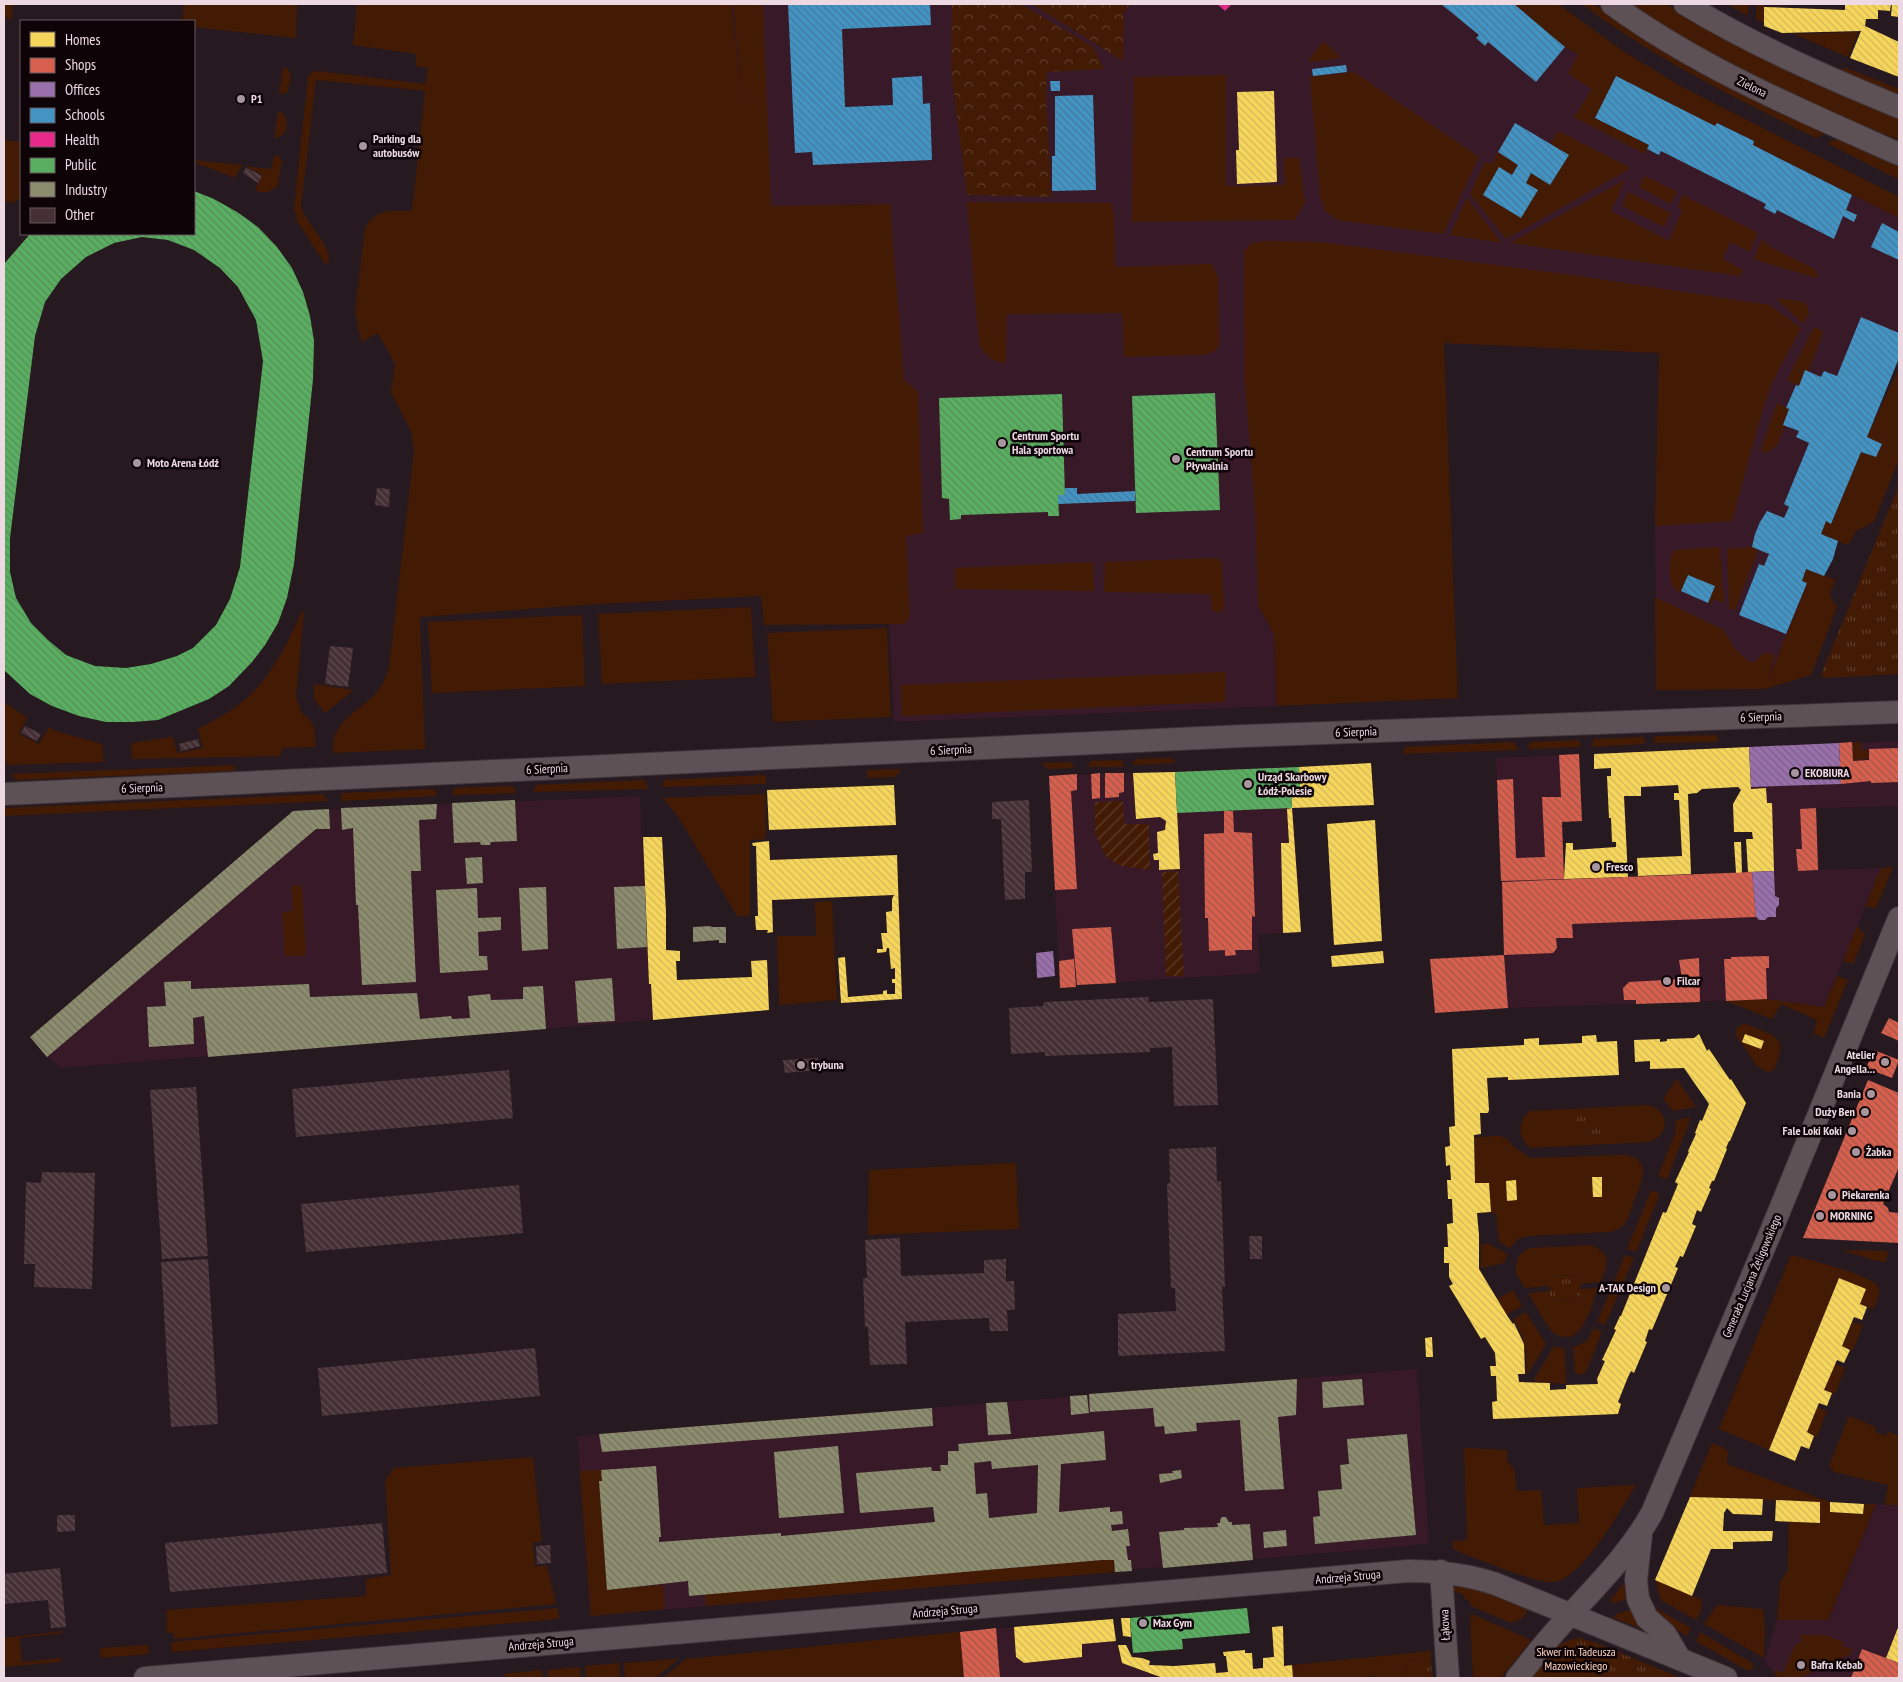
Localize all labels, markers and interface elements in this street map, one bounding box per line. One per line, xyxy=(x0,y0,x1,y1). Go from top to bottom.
legend xyxy=(20,20,195,235)
text: Homes xyxy=(65,30,101,49)
text: Shops xyxy=(65,55,96,74)
street label: Zielona xyxy=(1735,73,1770,100)
text: Offices xyxy=(65,80,100,99)
place label: P1 xyxy=(251,91,263,106)
marker: P1 xyxy=(235,93,247,105)
text: Schools xyxy=(65,105,105,124)
text: Health xyxy=(65,130,99,149)
place label: Parking dla autobusów xyxy=(373,131,421,160)
marker: Parking dla autobusów xyxy=(357,140,369,152)
text: Public xyxy=(65,155,97,174)
text: Industry xyxy=(65,180,107,199)
text: Other xyxy=(65,205,95,224)
place label: Centrum Sportu Hala sportowa xyxy=(1012,428,1079,457)
marker: Centrum Sportu Hala sportowa xyxy=(996,437,1008,449)
place label: Centrum Sportu Pływalnia xyxy=(1186,444,1253,473)
marker: Centrum Sportu Pływalnia xyxy=(1170,453,1182,465)
place label: Moto Arena Łódź xyxy=(147,455,219,470)
marker: Moto Arena Łódź xyxy=(131,457,143,469)
street label: 6 Sierpnia xyxy=(1740,708,1782,725)
street label: 6 Sierpnia xyxy=(1335,723,1377,740)
street label: 6 Sierpnia xyxy=(930,741,972,758)
street label: 6 Sierpnia xyxy=(526,760,568,777)
place label: EKOBIURA xyxy=(1805,765,1850,780)
marker: EKOBIURA xyxy=(1789,767,1801,779)
place label: Urząd Skarbowy Łódż-Polesie xyxy=(1258,769,1327,798)
marker: Urząd Skarbowy Łódż-Polesie xyxy=(1242,778,1254,790)
street label: 6 Sierpnia xyxy=(121,779,163,796)
place label: Fresco xyxy=(1606,859,1634,874)
marker: Fresco xyxy=(1590,861,1602,873)
place label: Filcar xyxy=(1677,973,1701,988)
marker: Filcar xyxy=(1661,975,1673,987)
place label: Atelier Angella... xyxy=(1833,1047,1875,1076)
marker: Atelier Angella... xyxy=(1879,1056,1891,1068)
place label: trybuna xyxy=(811,1057,844,1072)
marker: trybuna xyxy=(795,1059,807,1071)
place label: Bania xyxy=(1837,1086,1861,1101)
marker: Bania xyxy=(1865,1088,1877,1100)
place label: Duży Ben xyxy=(1815,1104,1855,1119)
marker: Duży Ben xyxy=(1859,1106,1871,1118)
place label: Fale Loki Koki xyxy=(1783,1123,1842,1138)
marker: Fale Loki Koki xyxy=(1846,1125,1858,1137)
place label: Żabka xyxy=(1866,1144,1891,1159)
marker: Żabka xyxy=(1850,1146,1862,1158)
place label: Piekarenka xyxy=(1842,1187,1889,1202)
marker: Piekarenka xyxy=(1826,1189,1838,1201)
place label: MORNING xyxy=(1830,1208,1872,1223)
marker: MORNING xyxy=(1814,1210,1826,1222)
street label: Generała Lucjana Żeligowskiego xyxy=(1719,1212,1784,1340)
place label: A-TAK Design xyxy=(1598,1280,1656,1295)
marker: A-TAK Design xyxy=(1660,1282,1672,1294)
street label: Andrzeja Struga xyxy=(1315,1566,1381,1587)
street label: Andrzeja Struga xyxy=(912,1600,978,1621)
street label: Łąkowa xyxy=(1436,1609,1453,1641)
place label: Max Gym xyxy=(1153,1615,1192,1630)
marker: Max Gym xyxy=(1137,1617,1149,1629)
street label: Andrzeja Struga xyxy=(508,1633,574,1654)
park label: Skwer im. Tadeusza Mazowieckiego xyxy=(1536,1644,1616,1673)
place label: Bafra Kebab xyxy=(1811,1657,1863,1672)
marker: Bafra Kebab xyxy=(1795,1659,1807,1671)

